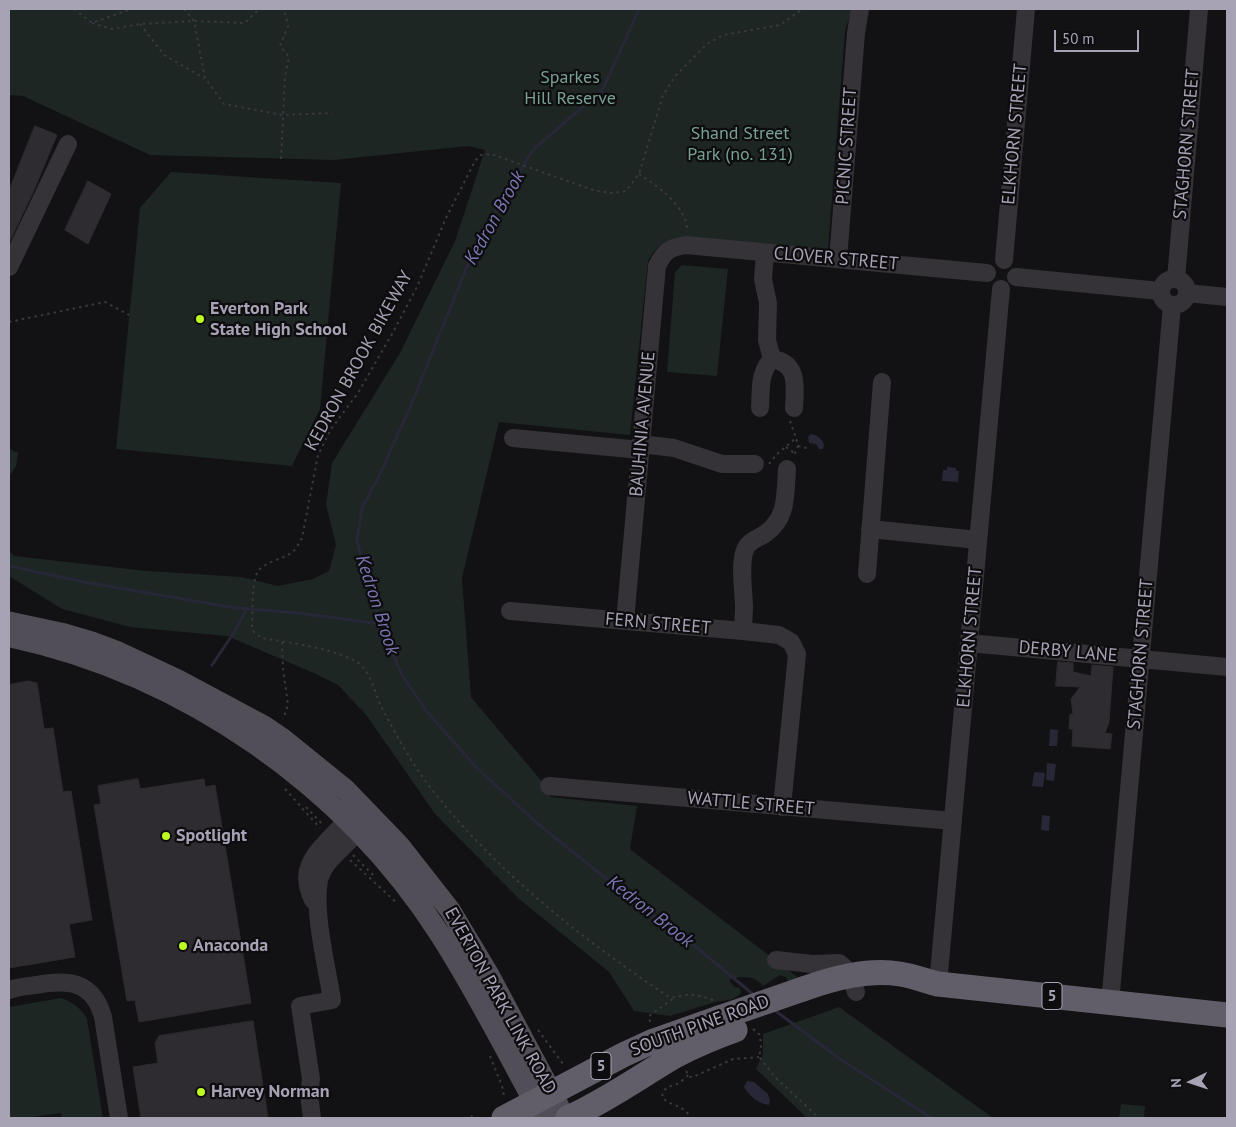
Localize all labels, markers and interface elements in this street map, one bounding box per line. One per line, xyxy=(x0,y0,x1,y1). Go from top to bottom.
scale bar xyxy=(1056,20,1141,52)
text: 50 m xyxy=(1062,29,1095,48)
street label: ELKHORN STREET xyxy=(998,63,1032,205)
park label: Sparkes Hill Reserve xyxy=(524,67,616,110)
street label: STAGHORN STREET xyxy=(1170,68,1204,220)
street label: PICNIC STREET xyxy=(832,87,862,205)
park label: Shand Street Park (no. 131) xyxy=(687,123,793,166)
water label: Kedron Brook xyxy=(460,167,530,269)
street label: CLOVER STREET xyxy=(773,243,899,275)
street label: KEDRON BROOK BIKEWAY xyxy=(300,267,418,455)
place label: Everton Park State High School xyxy=(210,298,347,340)
marker: Everton Park State High School xyxy=(194,313,206,325)
street label: BAUHINIA AVENUE xyxy=(626,350,660,498)
water label: Kedron Brook xyxy=(350,552,404,658)
street label: ELKHORN STREET xyxy=(953,566,987,708)
street label: STAGHORN STREET xyxy=(1124,578,1158,730)
street label: FERN STREET xyxy=(604,609,712,639)
street label: DERBY LANE xyxy=(1018,637,1118,667)
street label: WATTLE STREET xyxy=(687,788,815,820)
place label: Spotlight xyxy=(176,825,247,847)
marker: Spotlight xyxy=(160,830,172,842)
water label: Kedron Brook xyxy=(602,871,698,953)
street label: EVERTON PARK LINK ROAD xyxy=(440,904,560,1098)
place label: Anaconda xyxy=(193,935,268,957)
marker: Anaconda xyxy=(177,940,189,952)
road number: 5 xyxy=(1042,982,1062,1009)
street label: SOUTH PINE ROAD xyxy=(627,991,773,1061)
road number: 5 xyxy=(591,1052,611,1080)
north arrow xyxy=(1166,1057,1216,1107)
text: N xyxy=(1167,1078,1185,1088)
place label: Harvey Norman xyxy=(211,1081,330,1103)
marker: Harvey Norman xyxy=(195,1086,207,1098)

